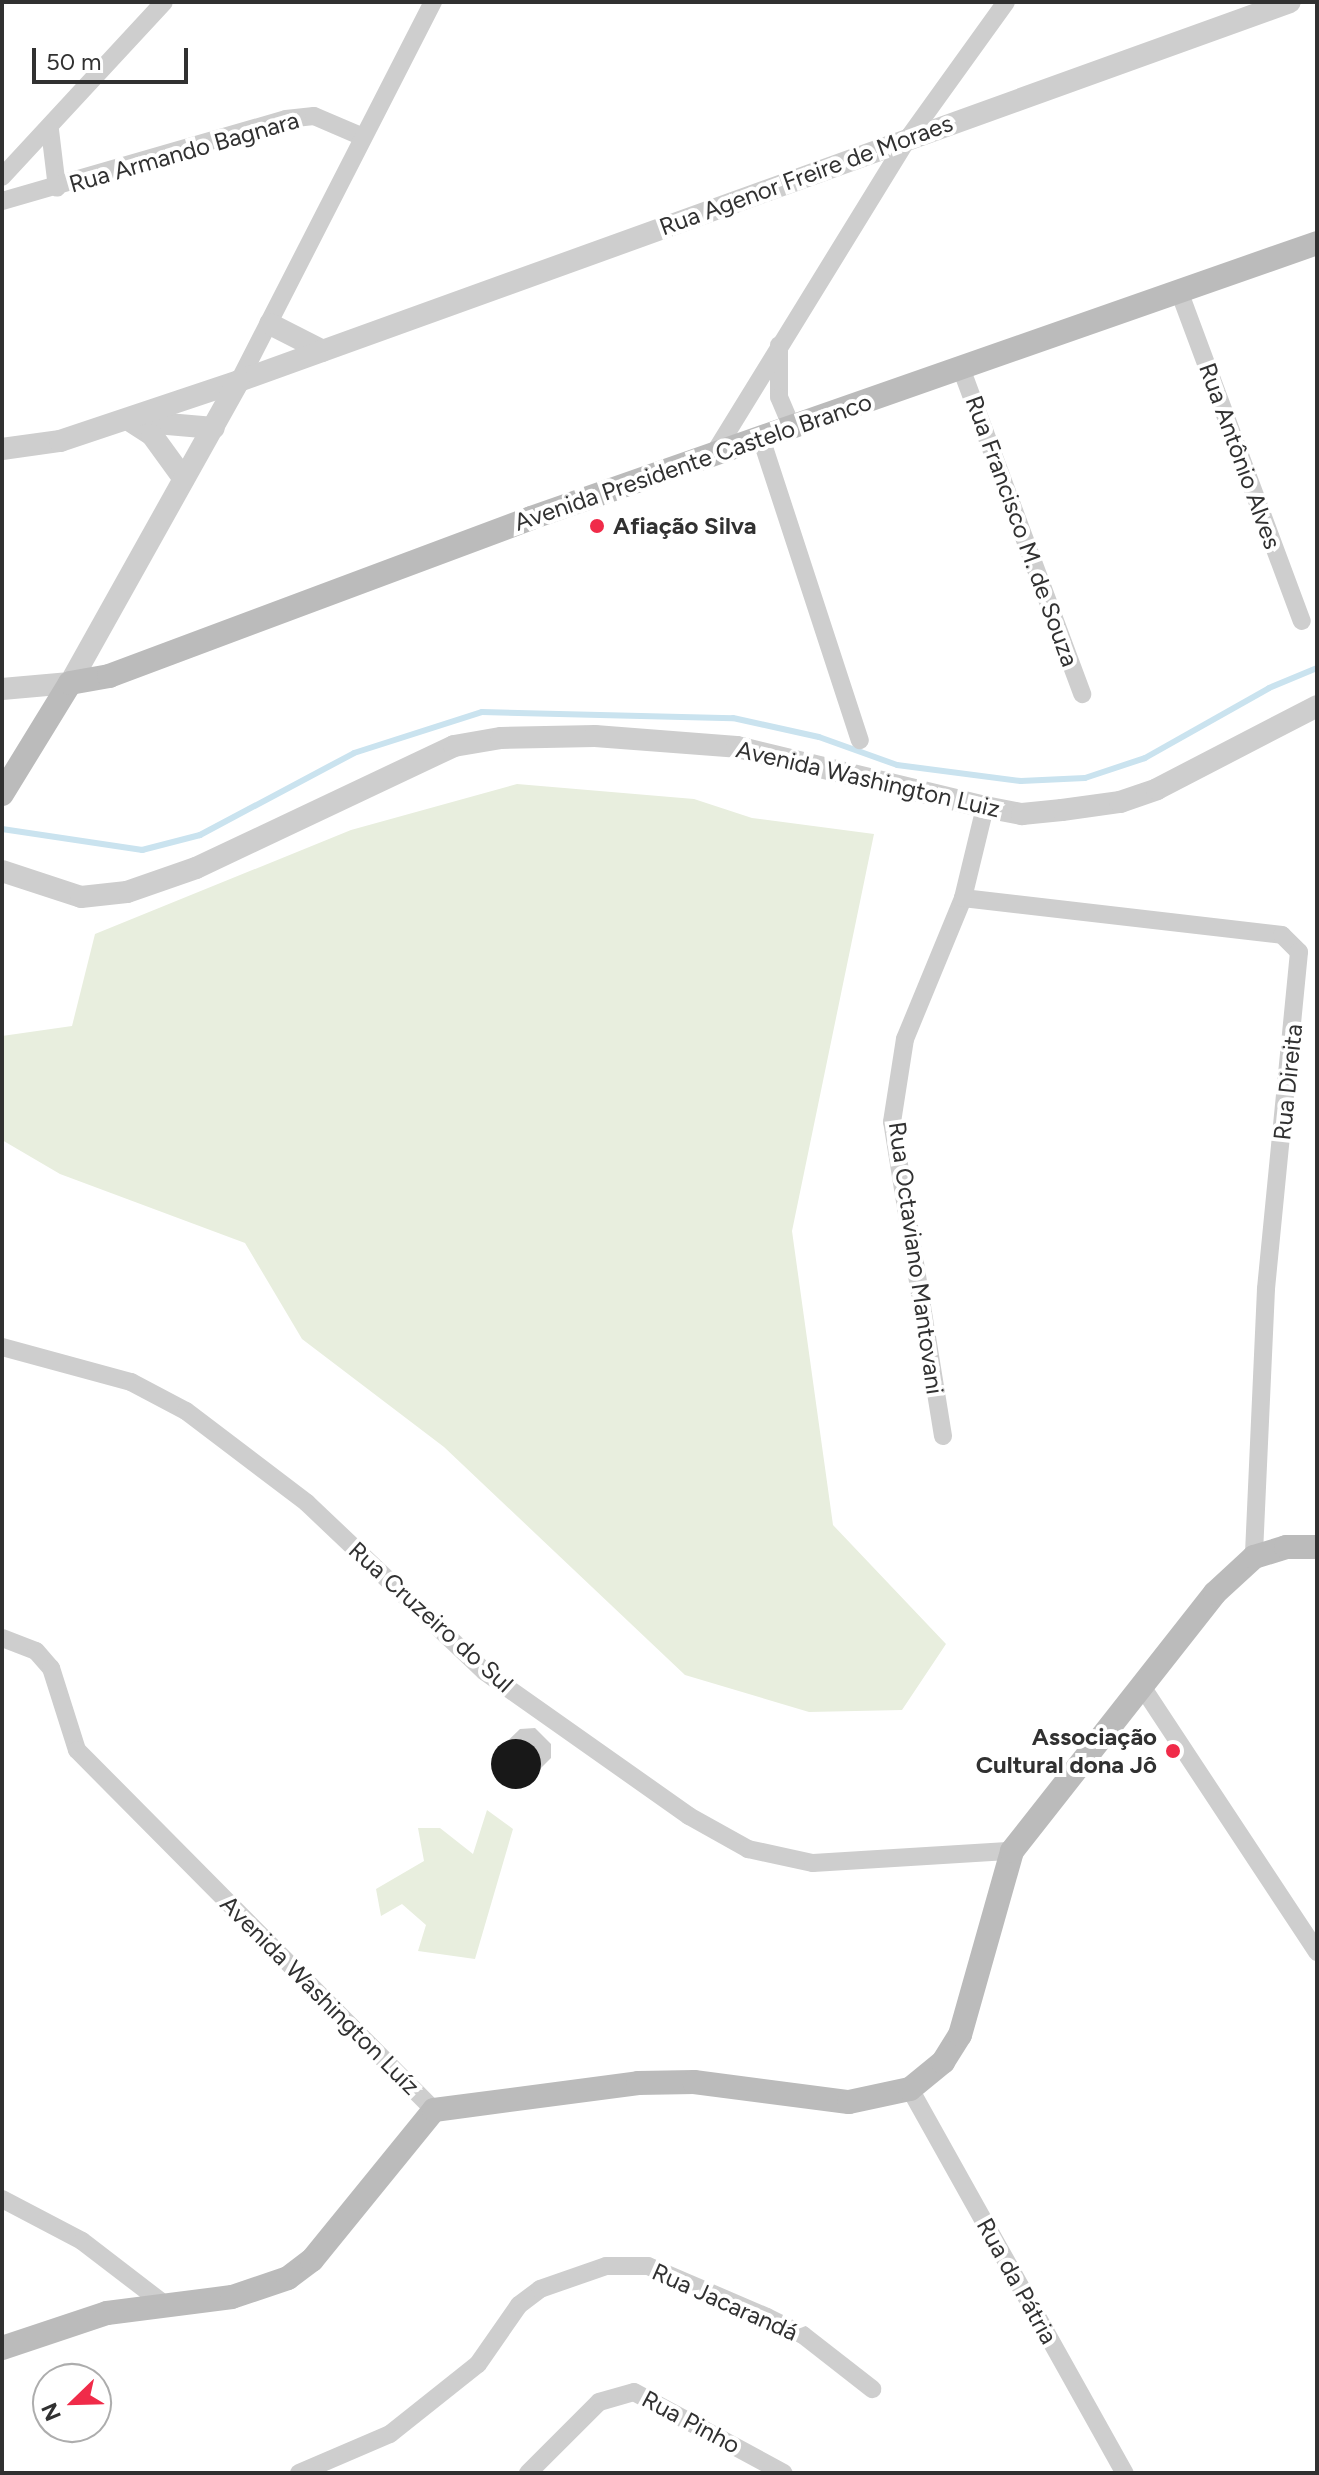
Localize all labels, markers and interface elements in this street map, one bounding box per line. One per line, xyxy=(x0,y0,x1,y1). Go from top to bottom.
scale bar xyxy=(36,32,192,82)
text: 50 m xyxy=(46,47,102,76)
street label: Rua Armando Bagnara xyxy=(66,105,302,199)
street label: Rua Agenor Freire de Moraes xyxy=(655,108,957,242)
street label: Rua Antônio Alves xyxy=(1193,359,1287,553)
street label: Avenida Presidente Castelo Branco xyxy=(510,387,876,537)
street label: Rua Francisco M. de Souza xyxy=(960,392,1084,670)
place label: Afiação Silva xyxy=(613,512,757,540)
marker: Afiação Silva xyxy=(588,517,606,535)
street label: Avenida Washington Luiz xyxy=(733,735,1003,823)
street label: Rua Direita xyxy=(1268,1022,1308,1142)
street label: Rua Octaviano Mantovani xyxy=(883,1120,949,1396)
street label: Rua Cruzeiro do Sul xyxy=(343,1536,519,1698)
place label: Associação Cultural dona Jô xyxy=(976,1723,1157,1779)
marker: Associação Cultural dona Jô xyxy=(1164,1742,1182,1760)
street label: Avenida Washington Luíz xyxy=(214,1889,426,2101)
street label: Rua da Pátria xyxy=(971,2213,1063,2349)
street label: Rua Jacarandá xyxy=(648,2257,802,2347)
north arrow xyxy=(32,2363,112,2443)
street label: Rua Pinho xyxy=(637,2384,745,2460)
text: N xyxy=(36,2399,67,2425)

